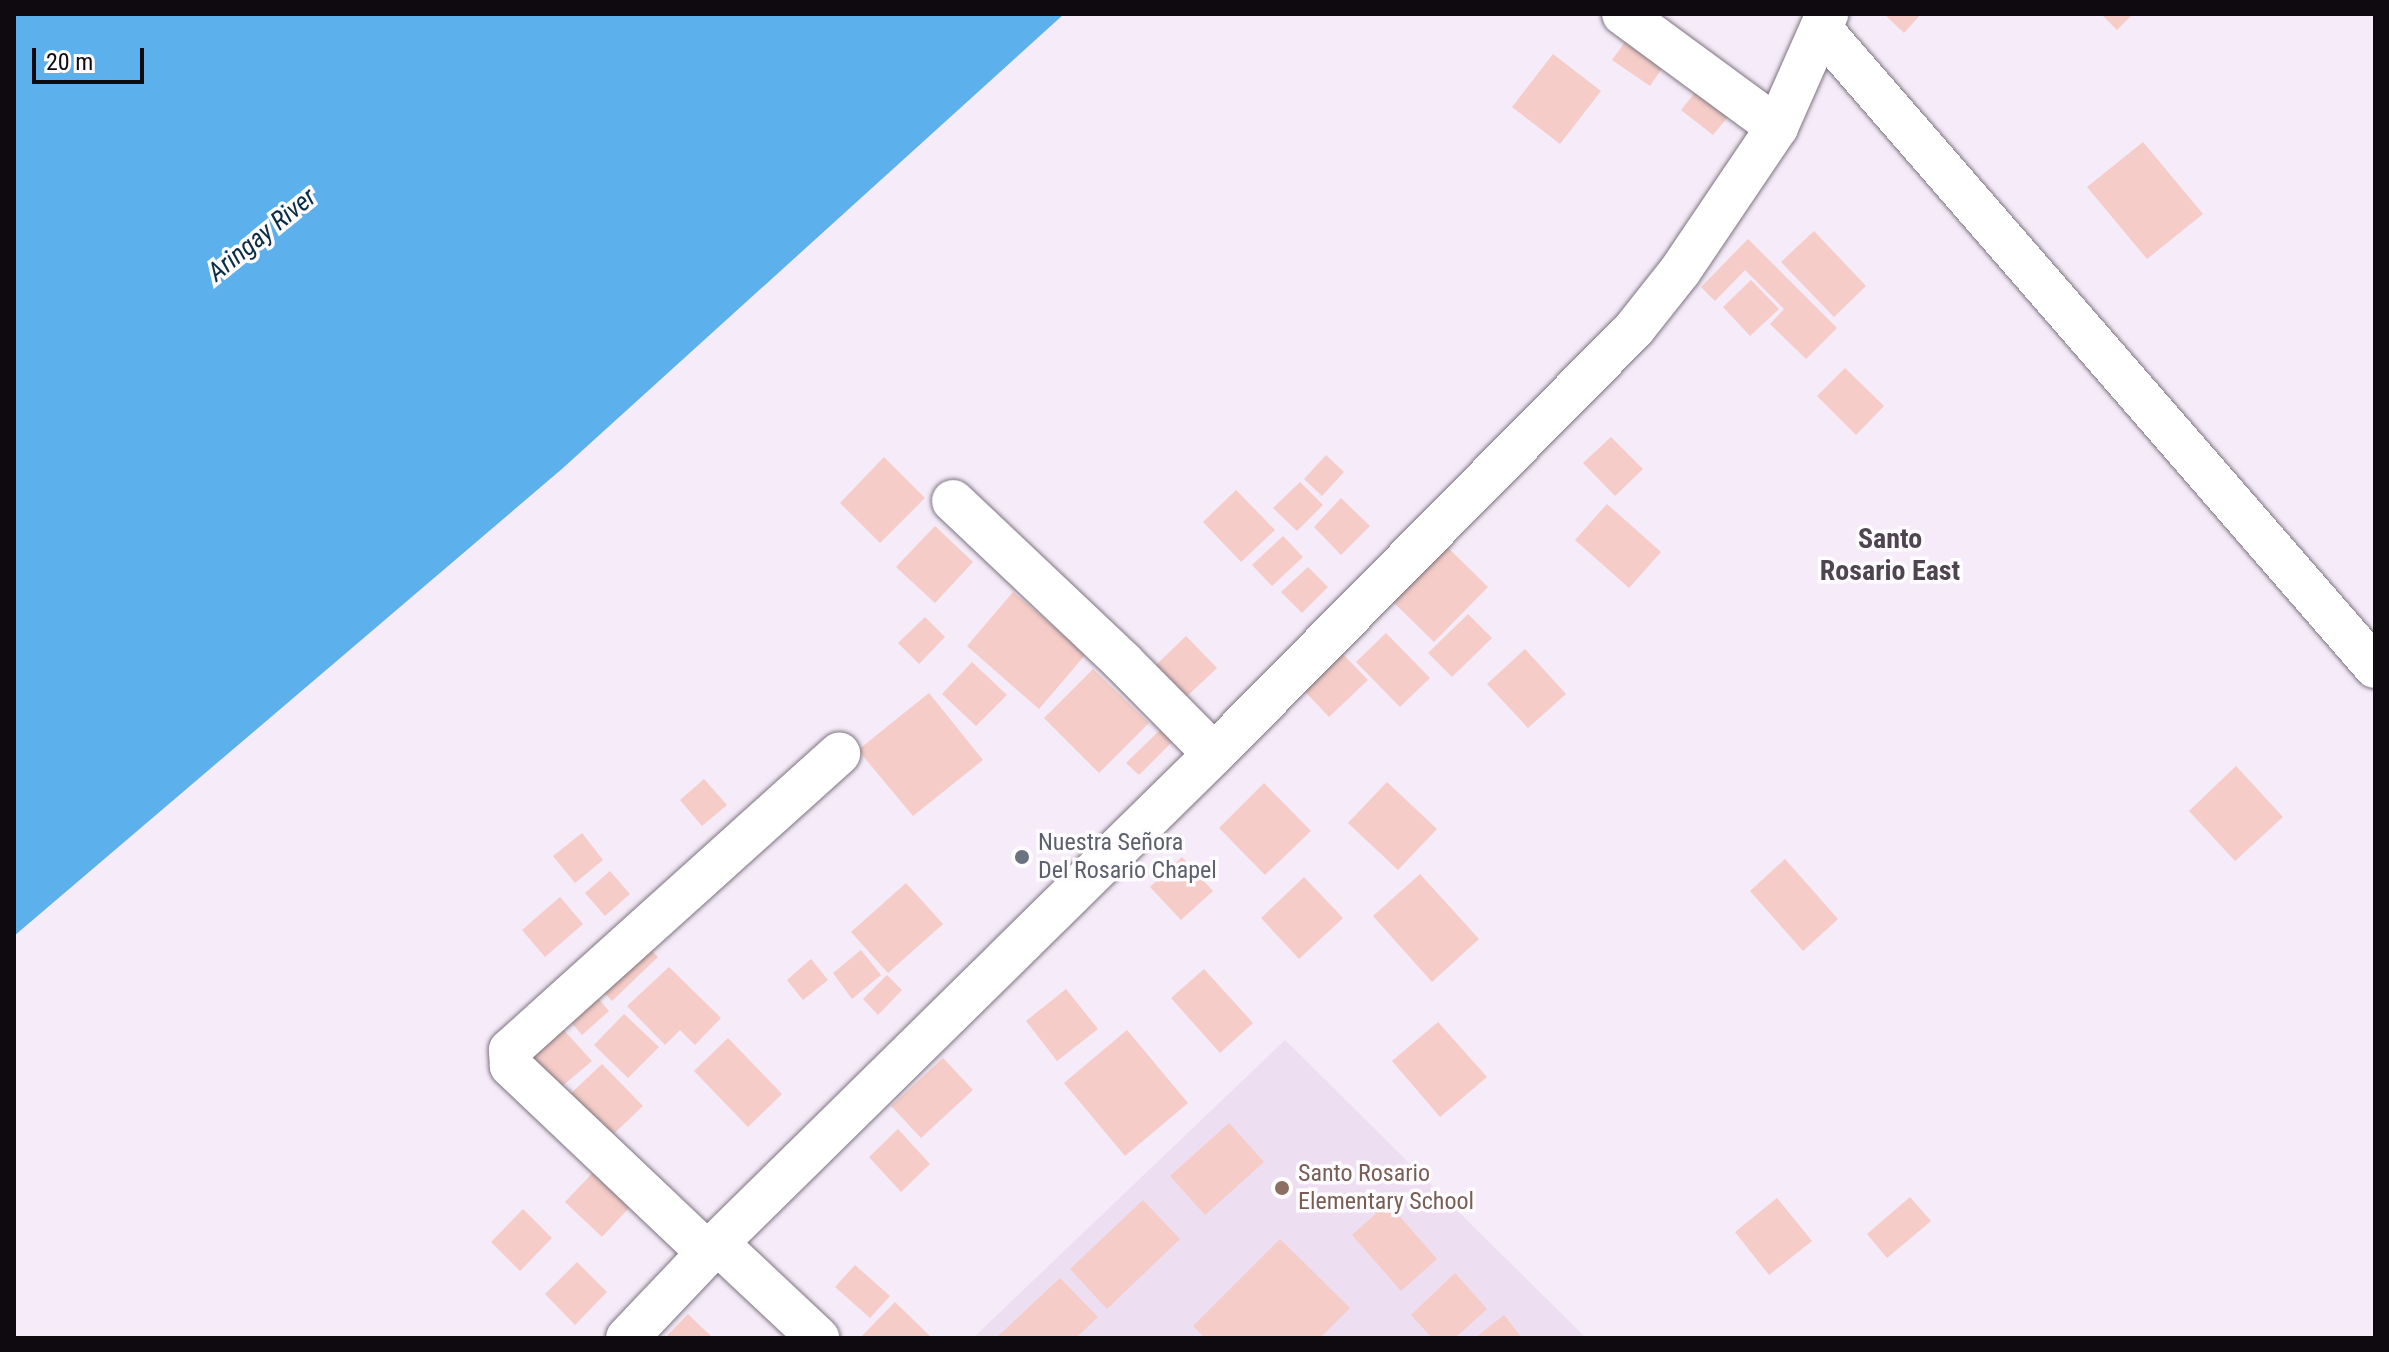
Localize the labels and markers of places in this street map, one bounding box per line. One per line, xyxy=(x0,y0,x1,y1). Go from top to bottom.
place label: Nuestra Señora Del Rosario Chapel xyxy=(1038,829,1217,885)
marker: Nuestra Señora Del Rosario Chapel xyxy=(1013,848,1031,866)
place label: Santo Rosario Elementary School xyxy=(1298,1160,1474,1216)
marker: Santo Rosario Elementary School xyxy=(1273,1179,1291,1197)

